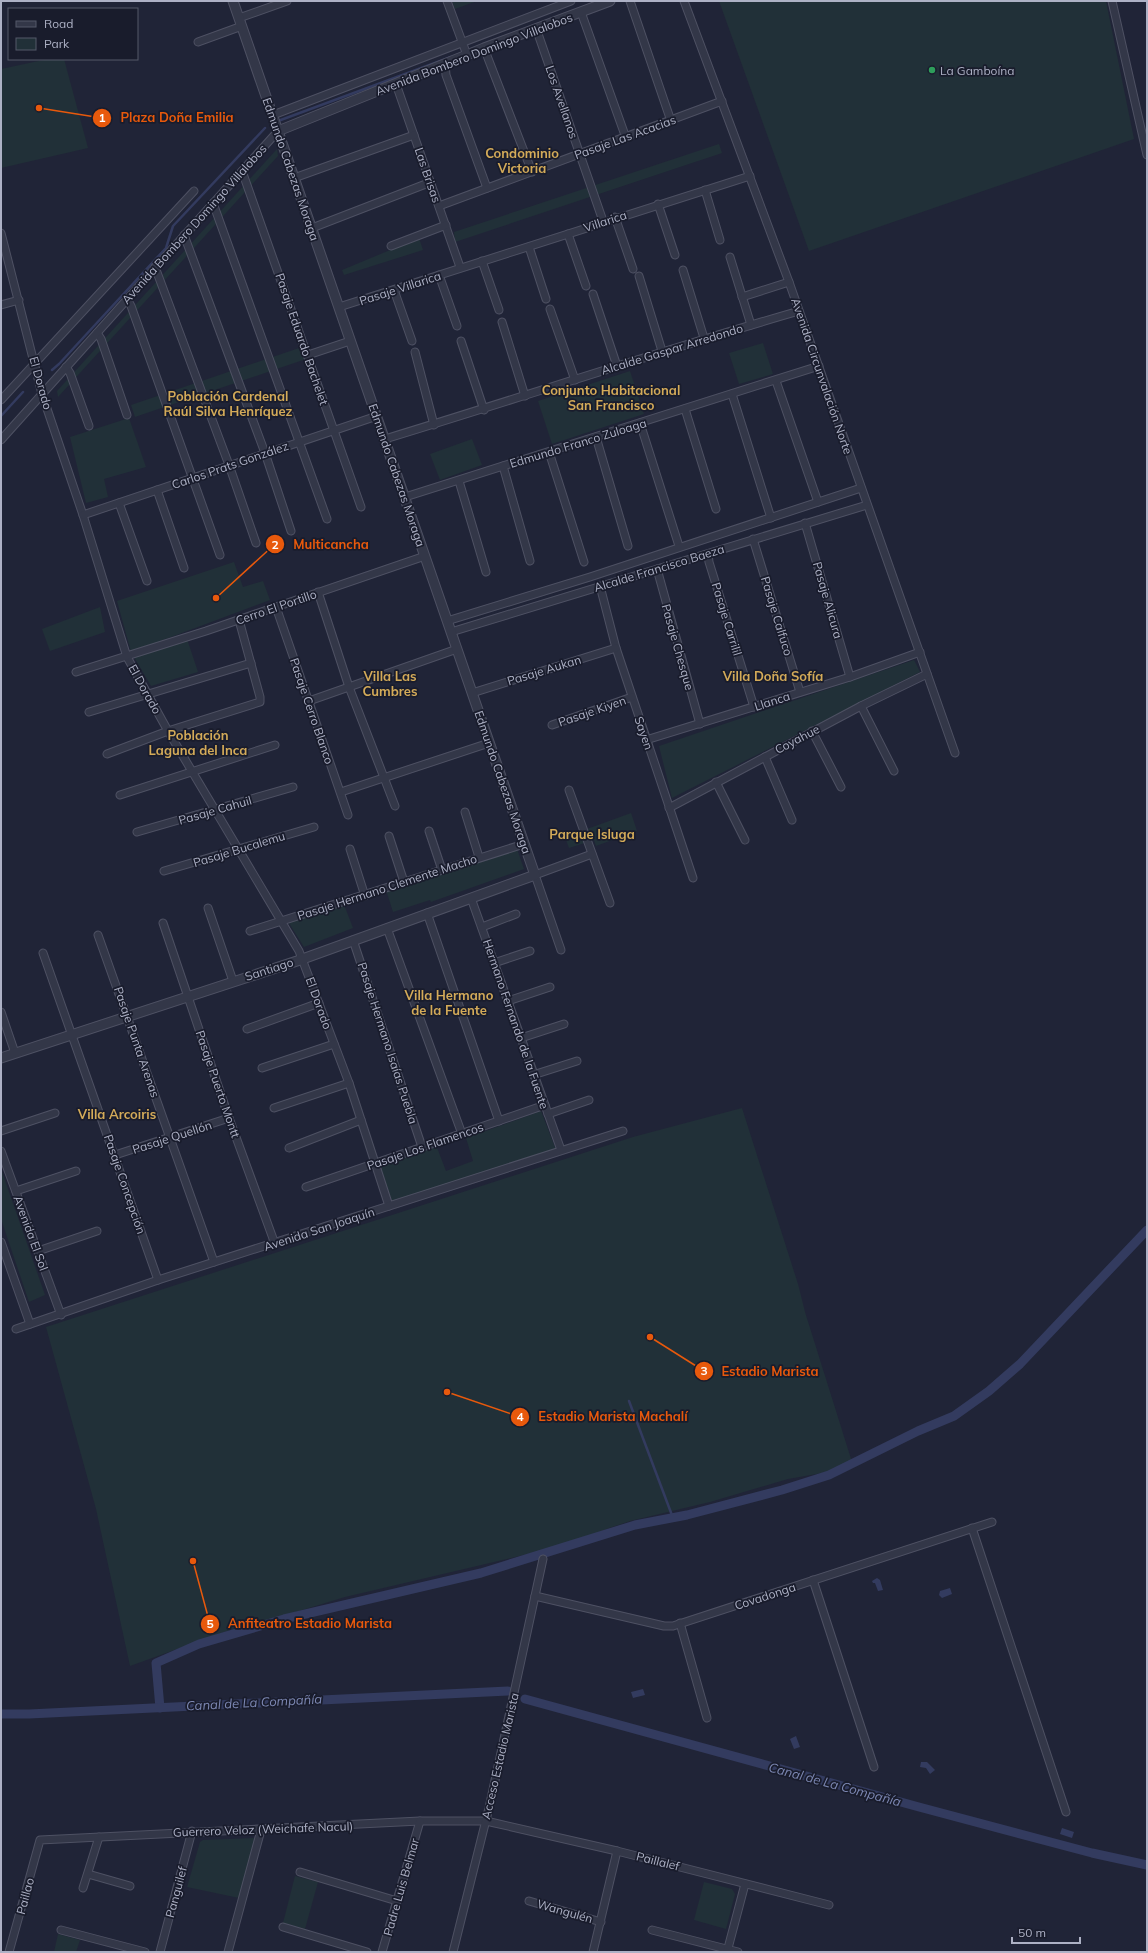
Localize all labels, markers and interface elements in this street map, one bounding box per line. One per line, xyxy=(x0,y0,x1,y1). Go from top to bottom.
legend xyxy=(8,8,138,60)
street label: Avenida Bombero Domingo Villalobos xyxy=(373,9,575,99)
text: Road xyxy=(44,16,73,31)
text: Park xyxy=(44,36,70,51)
street label: Los Avellanos xyxy=(542,63,582,141)
place label: La Gamboína xyxy=(940,63,1015,78)
marker: La Gamboína xyxy=(927,65,937,75)
street label: Edmundo Cabezas Moraga xyxy=(259,95,323,243)
callout: Plaza Doña Emilia xyxy=(92,105,241,130)
text: Plaza Doña Emilia xyxy=(120,109,234,125)
text: 1 xyxy=(98,110,106,125)
street label: Pasaje Las Acacias xyxy=(572,112,678,162)
street label: Avenida Bombero Domingo Villalobos xyxy=(118,141,270,307)
street label: Las Brisas xyxy=(412,145,444,205)
district label: Condominio Victoria xyxy=(485,145,559,176)
street label: Villarica xyxy=(582,207,628,235)
street label: Pasaje Villarica xyxy=(357,268,443,308)
street label: Pasaje Eduardo Bachelet xyxy=(272,271,332,407)
street label: Avenida Circunvalación Norte xyxy=(788,296,856,456)
street label: Alcalde Gaspar Arredondo xyxy=(599,320,745,378)
street label: El Dorado xyxy=(26,355,56,411)
district label: Conjunto Habitacional San Francisco xyxy=(542,382,680,413)
district label: Población Cardenal Raúl Silva Henríquez xyxy=(164,388,293,419)
street label: Edmundo Cabezas Moraga xyxy=(365,401,429,549)
street label: Edmundo Franco Zuloaga xyxy=(508,415,648,471)
street label: Carlos Prats González xyxy=(170,438,290,492)
callout: Multicancha xyxy=(265,532,377,557)
text: Multicancha xyxy=(293,536,369,552)
text: 2 xyxy=(271,537,279,552)
street label: Alcalde Francisco Baeza xyxy=(592,541,726,595)
street label: Pasaje Alicura xyxy=(810,560,846,640)
street label: Pasaje Calfuco xyxy=(758,575,796,658)
street label: Pasaje Carrilil xyxy=(709,581,745,657)
street label: Cerro El Portillo xyxy=(234,586,319,628)
street label: Pasaje Chesque xyxy=(659,602,697,692)
street label: Pasaje Aukan xyxy=(505,652,583,688)
street label: Pasaje Cerro Blanco xyxy=(287,656,337,766)
street label: El Dorado xyxy=(125,662,165,717)
district label: Villa Las Cumbres xyxy=(362,668,417,699)
district label: Villa Doña Sofía xyxy=(722,668,823,684)
street label: Llanca xyxy=(752,688,792,714)
street label: Pasaje Kiyen xyxy=(556,692,628,730)
street label: Edmundo Cabezas Moraga xyxy=(471,708,535,856)
street label: Sayen xyxy=(631,714,657,752)
street label: Coyahue xyxy=(772,721,822,757)
district label: Población Laguna del Inca xyxy=(149,727,247,758)
street label: Pasaje Cahuil xyxy=(177,792,253,828)
district label: Parque Isluga xyxy=(549,826,635,842)
street label: Pasaje Bucalemu xyxy=(191,828,287,870)
street label: Pasaje Hermano Clemente Macho xyxy=(295,851,479,923)
street label: Hermano Fernando de la Fuente xyxy=(480,937,552,1111)
street label: Santiago xyxy=(243,954,295,984)
street label: Pasaje Hermano Isaías Puebla xyxy=(355,960,421,1126)
street label: El Dorado xyxy=(303,975,335,1031)
street label: Pasaje Punta Arenas xyxy=(111,985,163,1100)
district label: Villa Hermano de la Fuente xyxy=(404,987,494,1018)
street label: Pasaje Puerto Montt xyxy=(193,1028,243,1140)
district label: Villa Arcoiris xyxy=(77,1106,156,1122)
street label: Pasaje Quellón xyxy=(130,1117,214,1157)
street label: Pasaje Los Flamencos xyxy=(365,1119,485,1173)
street label: Pasaje Concepción xyxy=(101,1132,149,1236)
street label: Avenida El Sol xyxy=(10,1193,52,1273)
street label: Avenida San Joaquín xyxy=(262,1204,376,1254)
callout: Estadio Marista xyxy=(694,1359,827,1384)
text: 3 xyxy=(700,1363,708,1378)
text: Estadio Marista xyxy=(721,1363,819,1379)
callout: Estadio Marista Machalí xyxy=(510,1404,696,1429)
text: Estadio Marista Machalí xyxy=(538,1408,689,1424)
text: 4 xyxy=(516,1409,524,1424)
street label: Covadonga xyxy=(732,1579,798,1613)
callout: Anfiteatro Estadio Marista xyxy=(200,1611,401,1636)
text: Anfiteatro Estadio Marista xyxy=(228,1615,392,1631)
text: 5 xyxy=(206,1616,214,1631)
water label: Canal de La Compañía xyxy=(186,1690,323,1714)
street label: Acceso Estadio Marista xyxy=(478,1691,522,1821)
water label: Canal de La Compañía xyxy=(767,1759,903,1809)
street label: Guerrero Veloz (Weichafe Nacul) xyxy=(173,1818,353,1840)
street label: Padre Luis Belmar xyxy=(380,1836,422,1938)
street label: Paillalef xyxy=(635,1848,682,1874)
street label: Panguilef xyxy=(162,1864,190,1919)
street label: Paillao xyxy=(13,1876,37,1916)
street label: Wangulén xyxy=(535,1896,595,1926)
scale bar xyxy=(1012,1919,1080,1945)
text: 50 m xyxy=(1018,1925,1046,1940)

